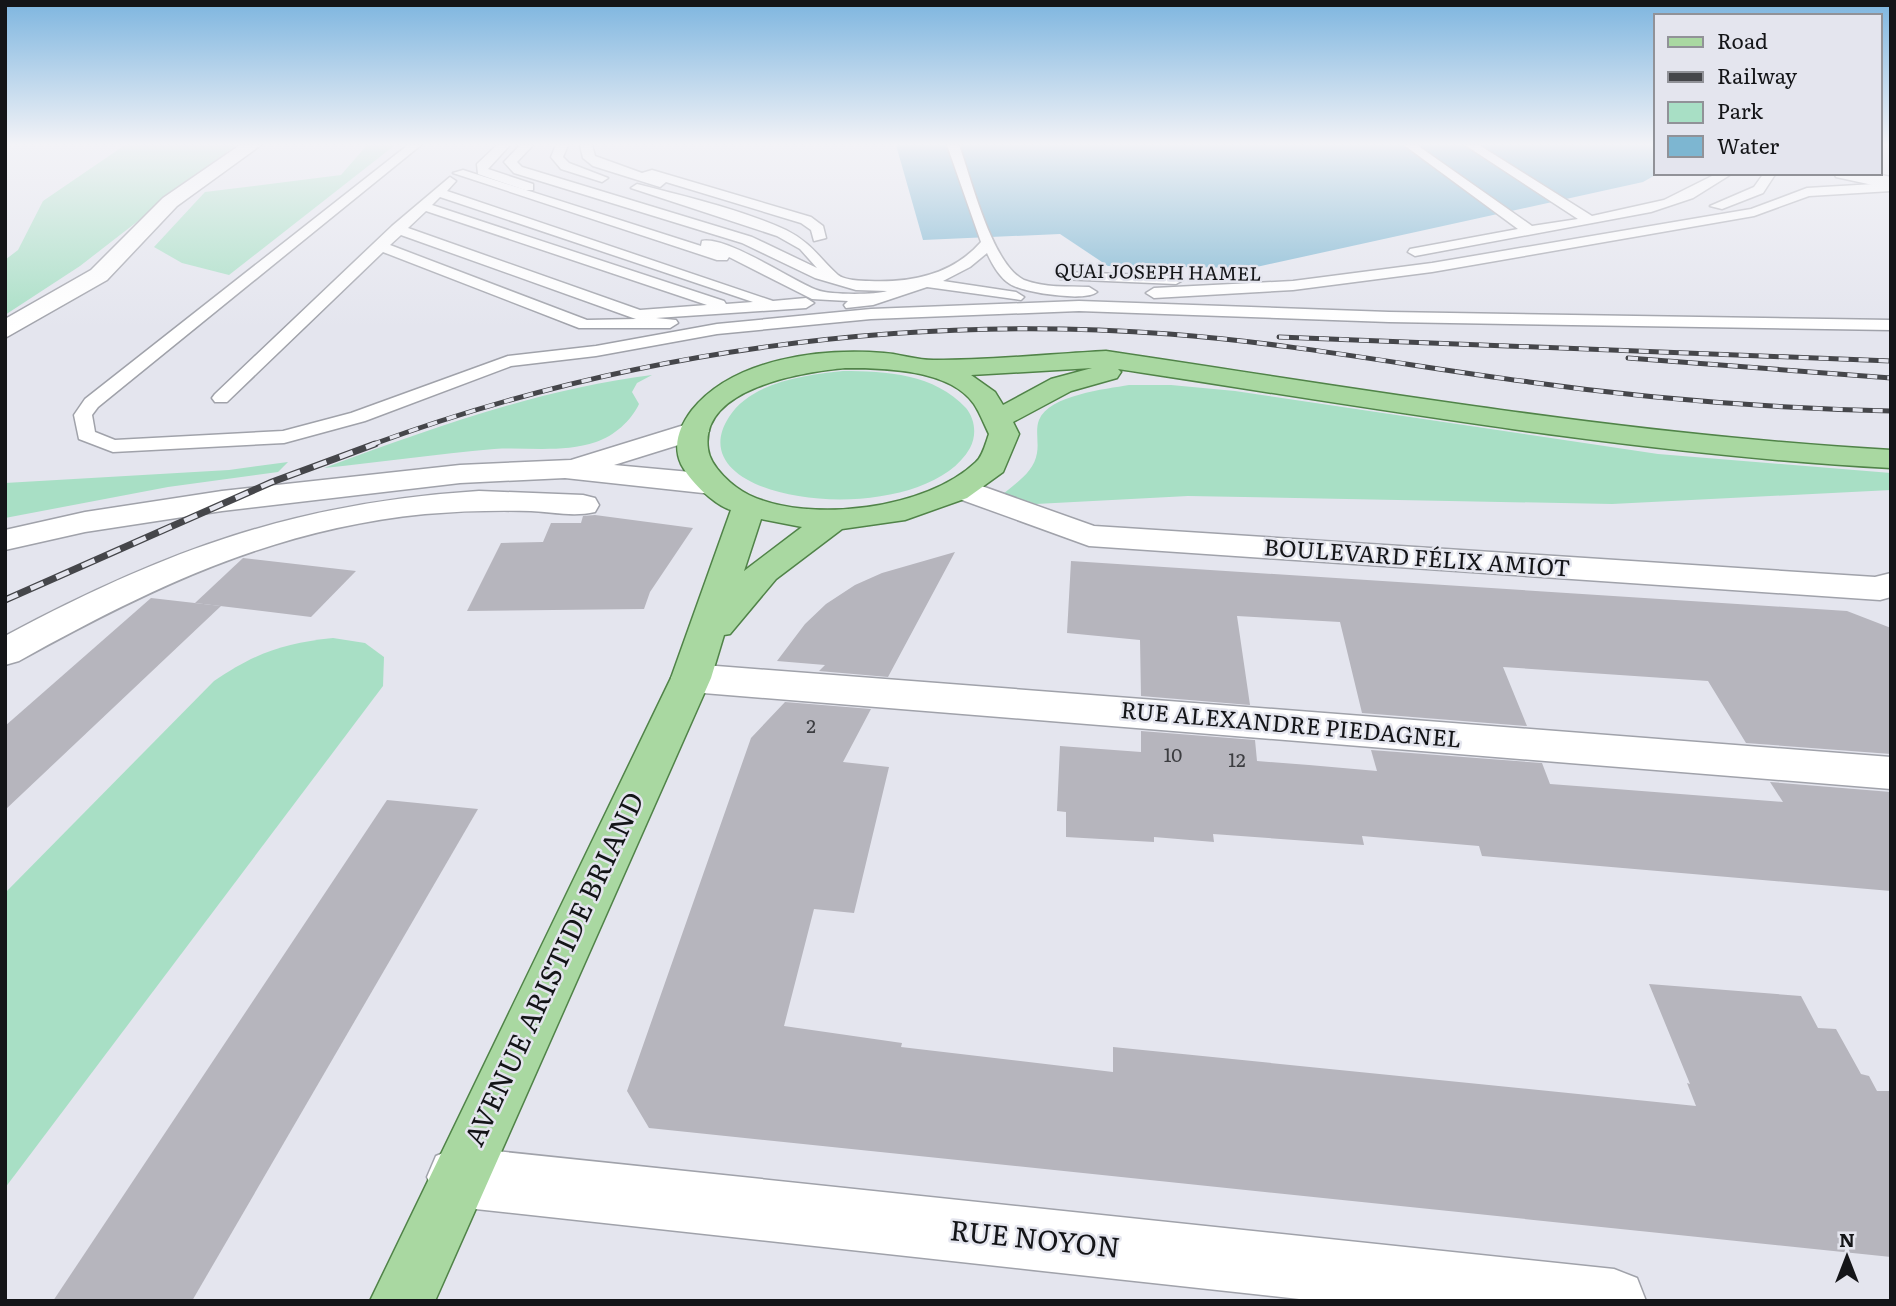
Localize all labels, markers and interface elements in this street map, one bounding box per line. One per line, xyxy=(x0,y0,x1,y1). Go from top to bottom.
legend xyxy=(1654,14,1882,175)
text: Road xyxy=(1717,24,1768,55)
text: Railway xyxy=(1717,59,1798,90)
text: Park xyxy=(1717,94,1763,125)
text: Water xyxy=(1717,129,1779,160)
street label: QUAI JOSEPH HAMEL xyxy=(1054,255,1262,287)
street label: BOULEVARD FÉLIX AMIOT xyxy=(1263,528,1572,584)
street label: RUE ALEXANDRE PIEDAGNEL xyxy=(1119,691,1463,755)
house number: 2 xyxy=(806,711,816,739)
house number: 10 xyxy=(1164,740,1182,768)
house number: 12 xyxy=(1228,745,1246,773)
street label: AVENUE ARISTIDE BRIAND xyxy=(451,784,653,1152)
street label: RUE NOYON xyxy=(948,1207,1122,1267)
north arrow xyxy=(1812,1222,1882,1292)
text: N xyxy=(1839,1225,1855,1253)

